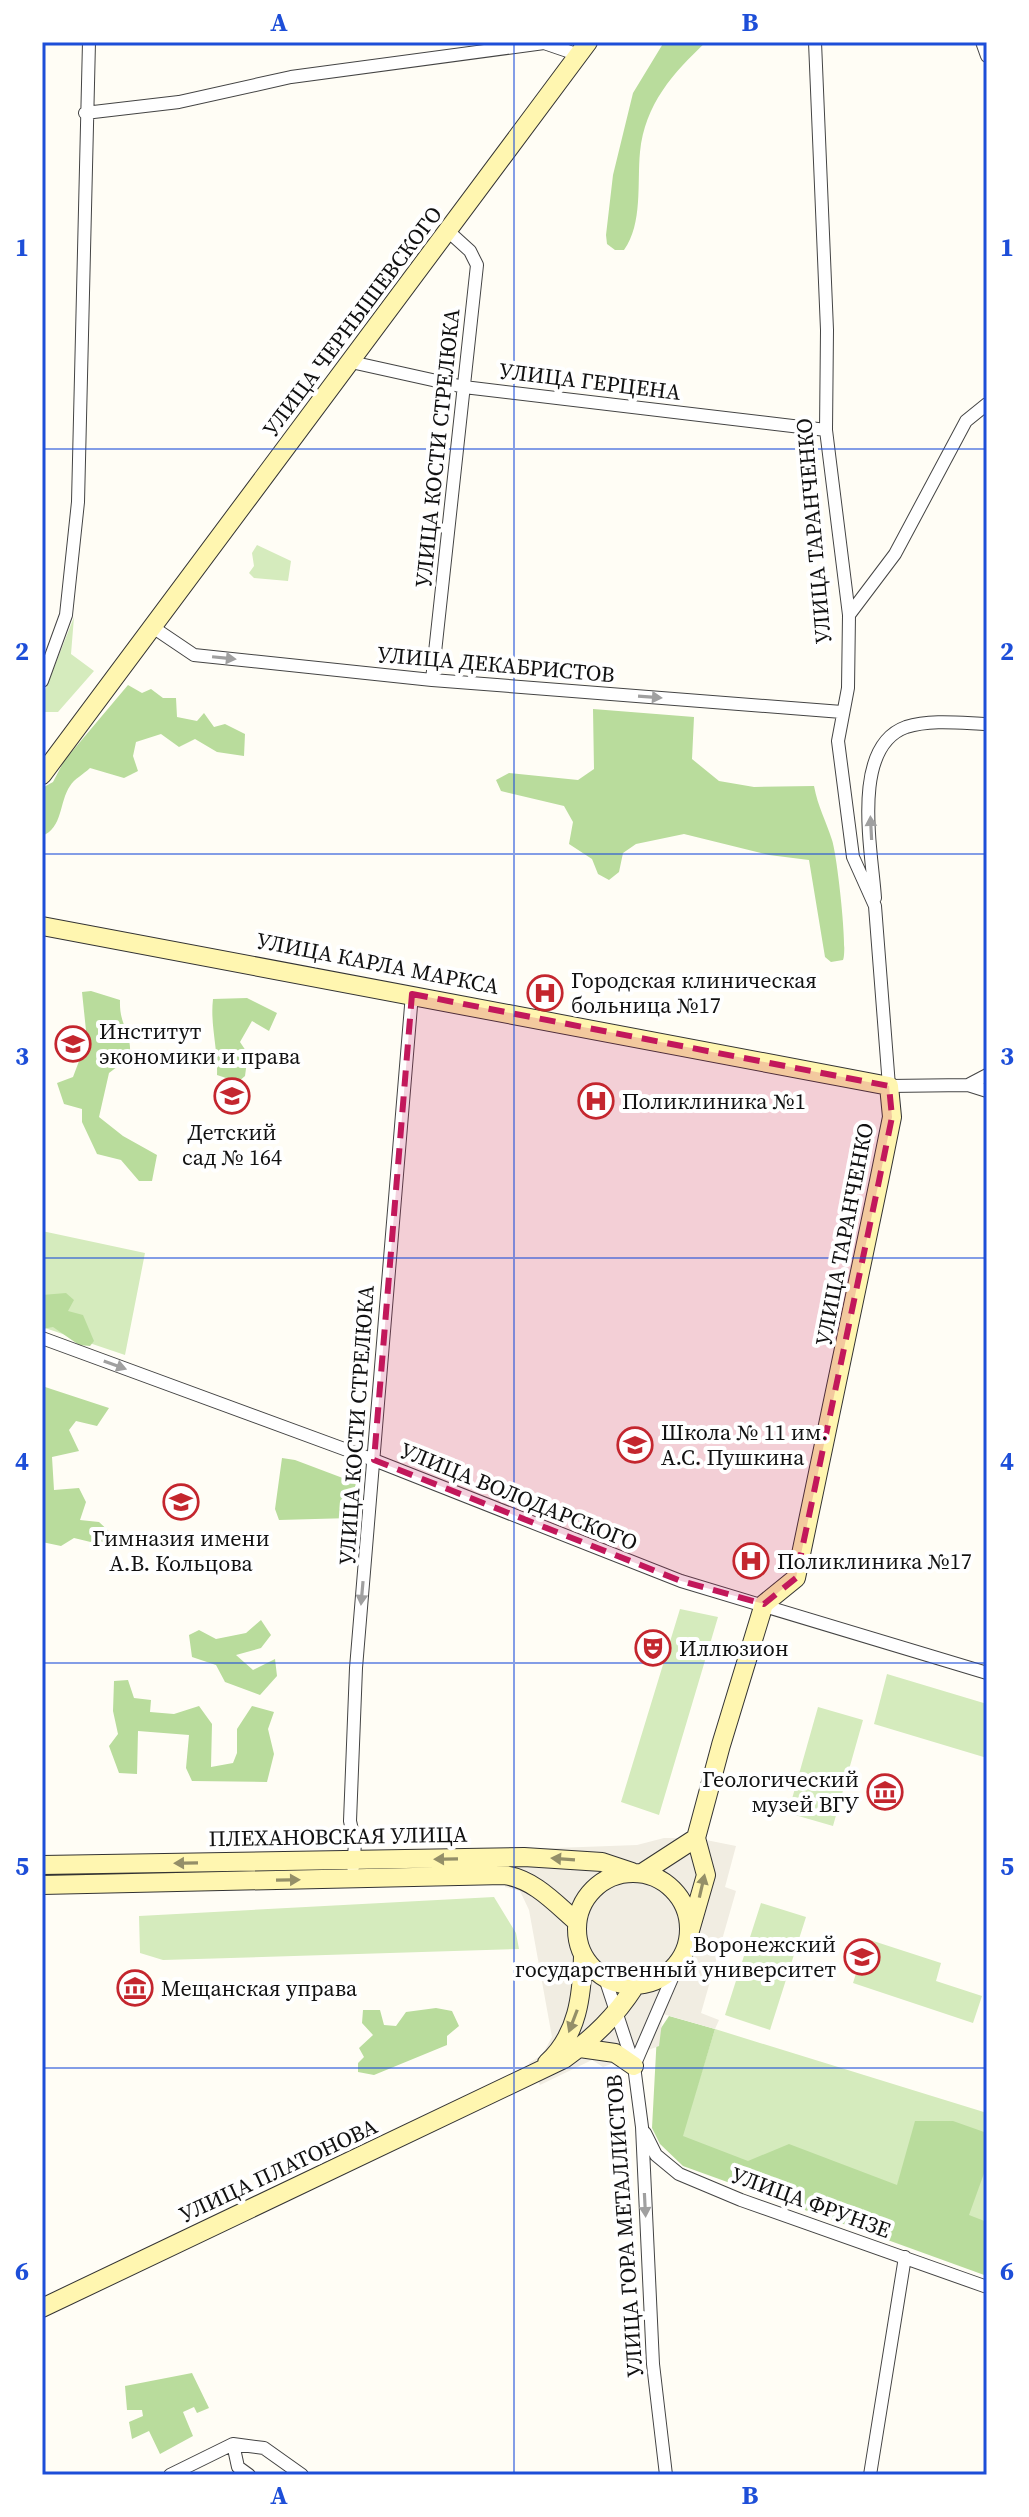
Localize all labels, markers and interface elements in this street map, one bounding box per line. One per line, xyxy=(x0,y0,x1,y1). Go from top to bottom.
text: A xyxy=(270,4,288,40)
text: B xyxy=(742,4,759,40)
street label: УЛИЦА ЧЕРНЫШЕВСКОГО xyxy=(255,200,449,442)
text: 1 xyxy=(15,229,29,265)
text: 1 xyxy=(1000,229,1014,265)
street label: УЛИЦА КОСТИ СТРЕЛЮКА xyxy=(407,307,467,589)
street label: УЛИЦА ГЕРЦЕНА xyxy=(497,355,683,407)
street label: УЛИЦА ТАРАНЧЕНКО xyxy=(788,417,838,645)
text: 2 xyxy=(15,633,29,669)
text: 2 xyxy=(1000,633,1014,669)
street label: УЛИЦА ДЕКАБРИСТОВ xyxy=(376,639,616,689)
one-way arrow xyxy=(212,652,237,665)
one-way arrow xyxy=(638,691,663,704)
one-way arrow xyxy=(864,815,877,840)
street label: УЛИЦА КАРЛА МАРКСА xyxy=(254,925,502,1001)
place label: Городская клиническая больница №17 xyxy=(571,965,817,1020)
hospital icon: Городская клиническая больница №17 xyxy=(526,974,564,1012)
place label: Институт экономики и права xyxy=(99,1016,301,1071)
school or university icon: Институт экономики и права xyxy=(54,1025,92,1063)
text: 3 xyxy=(15,1038,29,1074)
text: 3 xyxy=(1000,1038,1014,1074)
school or university icon: Детский сад № 164 xyxy=(213,1077,251,1115)
hospital icon: Поликлиника №1 xyxy=(577,1082,615,1120)
place label: Поликлиника №1 xyxy=(622,1086,806,1116)
place label: Детский сад № 164 xyxy=(182,1117,282,1172)
street label: УЛИЦА ТАРАНЧЕНКО xyxy=(808,1120,880,1348)
street label: УЛИЦА КОСТИ СТРЕЛЮКА xyxy=(331,1284,381,1566)
one-way arrow xyxy=(103,1359,127,1372)
place label: Школа № 11 им. А.С. Пушкина xyxy=(661,1417,828,1472)
school or university icon: Школа № 11 им. А.С. Пушкина xyxy=(616,1426,654,1464)
street label: УЛИЦА ВОЛОДАРСКОГО xyxy=(396,1435,642,1557)
text: 4 xyxy=(15,1443,29,1479)
text: 4 xyxy=(1000,1443,1014,1479)
school or university icon: Гимназия имени А.В. Кольцова xyxy=(162,1483,200,1521)
place label: Гимназия имени А.В. Кольцова xyxy=(92,1523,270,1578)
hospital icon: Поликлиника №17 xyxy=(732,1542,770,1580)
place label: Поликлиника №17 xyxy=(777,1546,972,1576)
one-way arrow xyxy=(356,1581,369,1606)
theatre icon: Иллюзион xyxy=(634,1629,672,1667)
place label: Иллюзион xyxy=(679,1633,789,1663)
place label: Геологический музей ВГУ xyxy=(702,1764,859,1819)
museum icon: Геологический музей ВГУ xyxy=(866,1773,904,1811)
street label: ПЛЕХАНОВСКАЯ УЛИЦА xyxy=(208,1819,468,1853)
text: 5 xyxy=(15,1848,29,1884)
text: 5 xyxy=(1000,1848,1014,1884)
one-way arrow xyxy=(433,1852,458,1865)
one-way arrow xyxy=(550,1852,575,1865)
one-way arrow xyxy=(173,1856,198,1869)
one-way arrow xyxy=(696,1873,709,1898)
one-way arrow xyxy=(276,1874,301,1886)
place label: Воронежский государственный университет xyxy=(515,1929,836,1984)
school or university icon: Воронежский государственный университет xyxy=(843,1938,881,1976)
museum icon: Мещанская управа xyxy=(116,1969,154,2007)
place label: Мещанская управа xyxy=(161,1973,358,2003)
one-way arrow xyxy=(566,2009,579,2033)
street label: УЛИЦА ГОРА МЕТАЛЛИСТОВ xyxy=(598,2074,650,2378)
street label: УЛИЦА ПЛАТОНОВА xyxy=(174,2111,382,2229)
street label: УЛИЦА ФРУНЗЕ xyxy=(727,2159,895,2245)
one-way arrow xyxy=(639,2193,652,2218)
text: 6 xyxy=(15,2253,29,2289)
text: 6 xyxy=(1000,2253,1014,2289)
text: A xyxy=(270,2477,288,2513)
text: B xyxy=(742,2477,759,2513)

